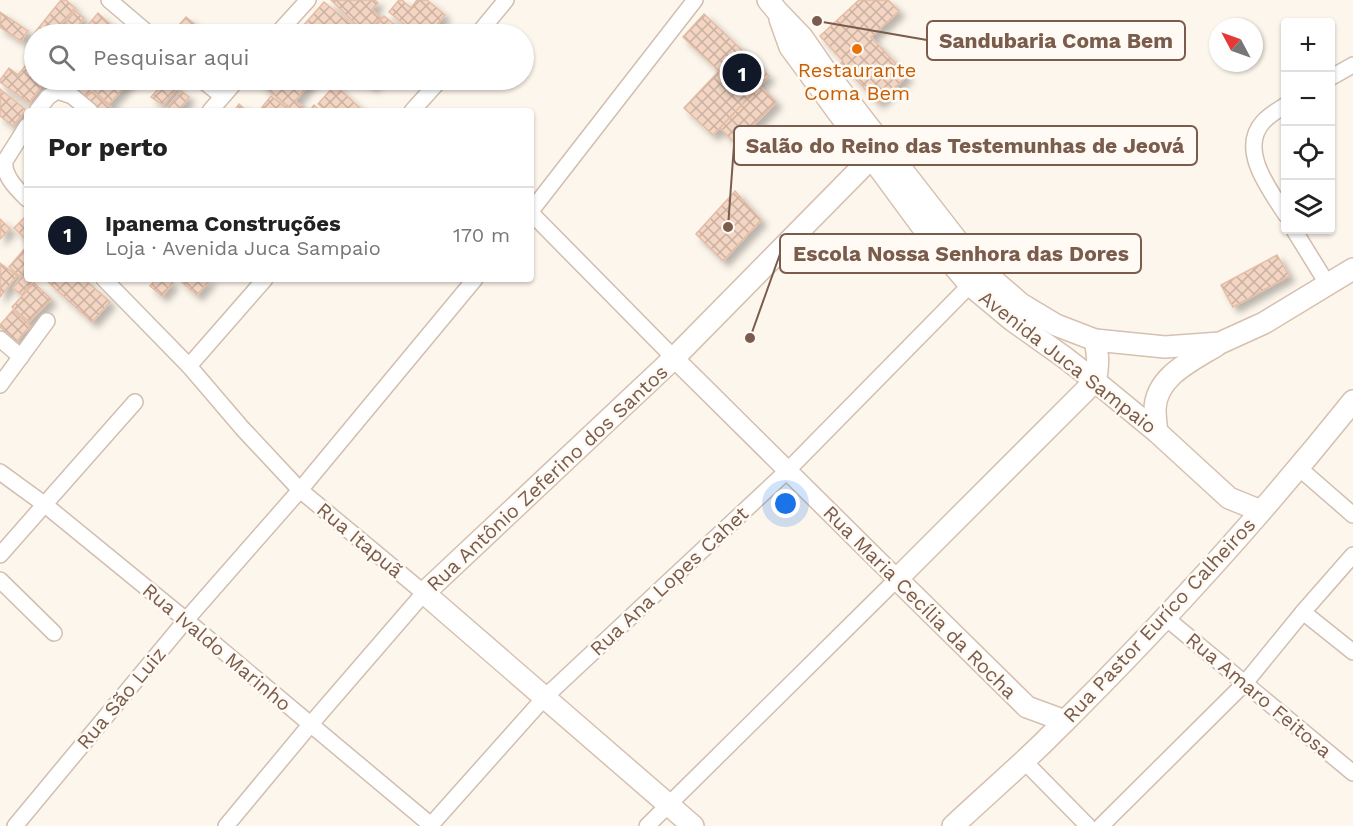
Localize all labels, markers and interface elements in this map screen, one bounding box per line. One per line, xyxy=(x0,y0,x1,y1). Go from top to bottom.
north arrow xyxy=(1209,18,1263,72)
map controls xyxy=(1281,18,1335,234)
button: + xyxy=(1281,18,1335,72)
callout: Sandubaria Coma Bem xyxy=(927,21,1185,60)
search box xyxy=(24,24,534,90)
text: Sandubaria Coma Bem xyxy=(939,28,1173,53)
icon: search xyxy=(45,41,78,74)
marker: Restaurante Coma Bem xyxy=(850,42,864,56)
text: Pesquisar aqui xyxy=(93,45,249,70)
pin: 1 xyxy=(722,50,762,96)
place label: Restaurante Coma Bem xyxy=(798,58,916,105)
button: − xyxy=(1281,72,1335,126)
callout: Salão do Reino das Testemunhas de Jeová xyxy=(734,126,1197,165)
button: locate xyxy=(1281,126,1335,180)
text: Por perto xyxy=(48,132,168,162)
text: Salão do Reino das Testemunhas de Jeová xyxy=(746,133,1185,158)
button: layers xyxy=(1281,180,1335,234)
text: Ipanema Construções xyxy=(105,211,341,236)
text: 1 xyxy=(63,223,72,247)
text: 170 m xyxy=(453,223,510,247)
callout: Escola Nossa Senhora das Dores xyxy=(780,234,1141,273)
text: Loja · Avenida Juca Sampaio xyxy=(105,236,381,260)
text: Escola Nossa Senhora das Dores xyxy=(793,241,1129,266)
street label: Avenida Juca Sampaio xyxy=(975,285,1161,439)
street label: Rua Antônio Zeferino dos Santos xyxy=(421,360,673,596)
your location xyxy=(771,489,800,518)
street label: Rua Itapuã xyxy=(312,497,408,583)
street label: Rua Maria Cecília da Rocha xyxy=(818,500,1022,704)
street label: Rua Ana Lopes Cahet xyxy=(585,501,754,661)
street label: Rua Pastor Euríco Calheiros xyxy=(1058,513,1260,727)
street label: Rua Ivaldo Marinho xyxy=(138,578,296,716)
street label: Rua Amaro Feitosa xyxy=(1181,627,1337,763)
street label: Rua São Luiz xyxy=(71,642,171,754)

